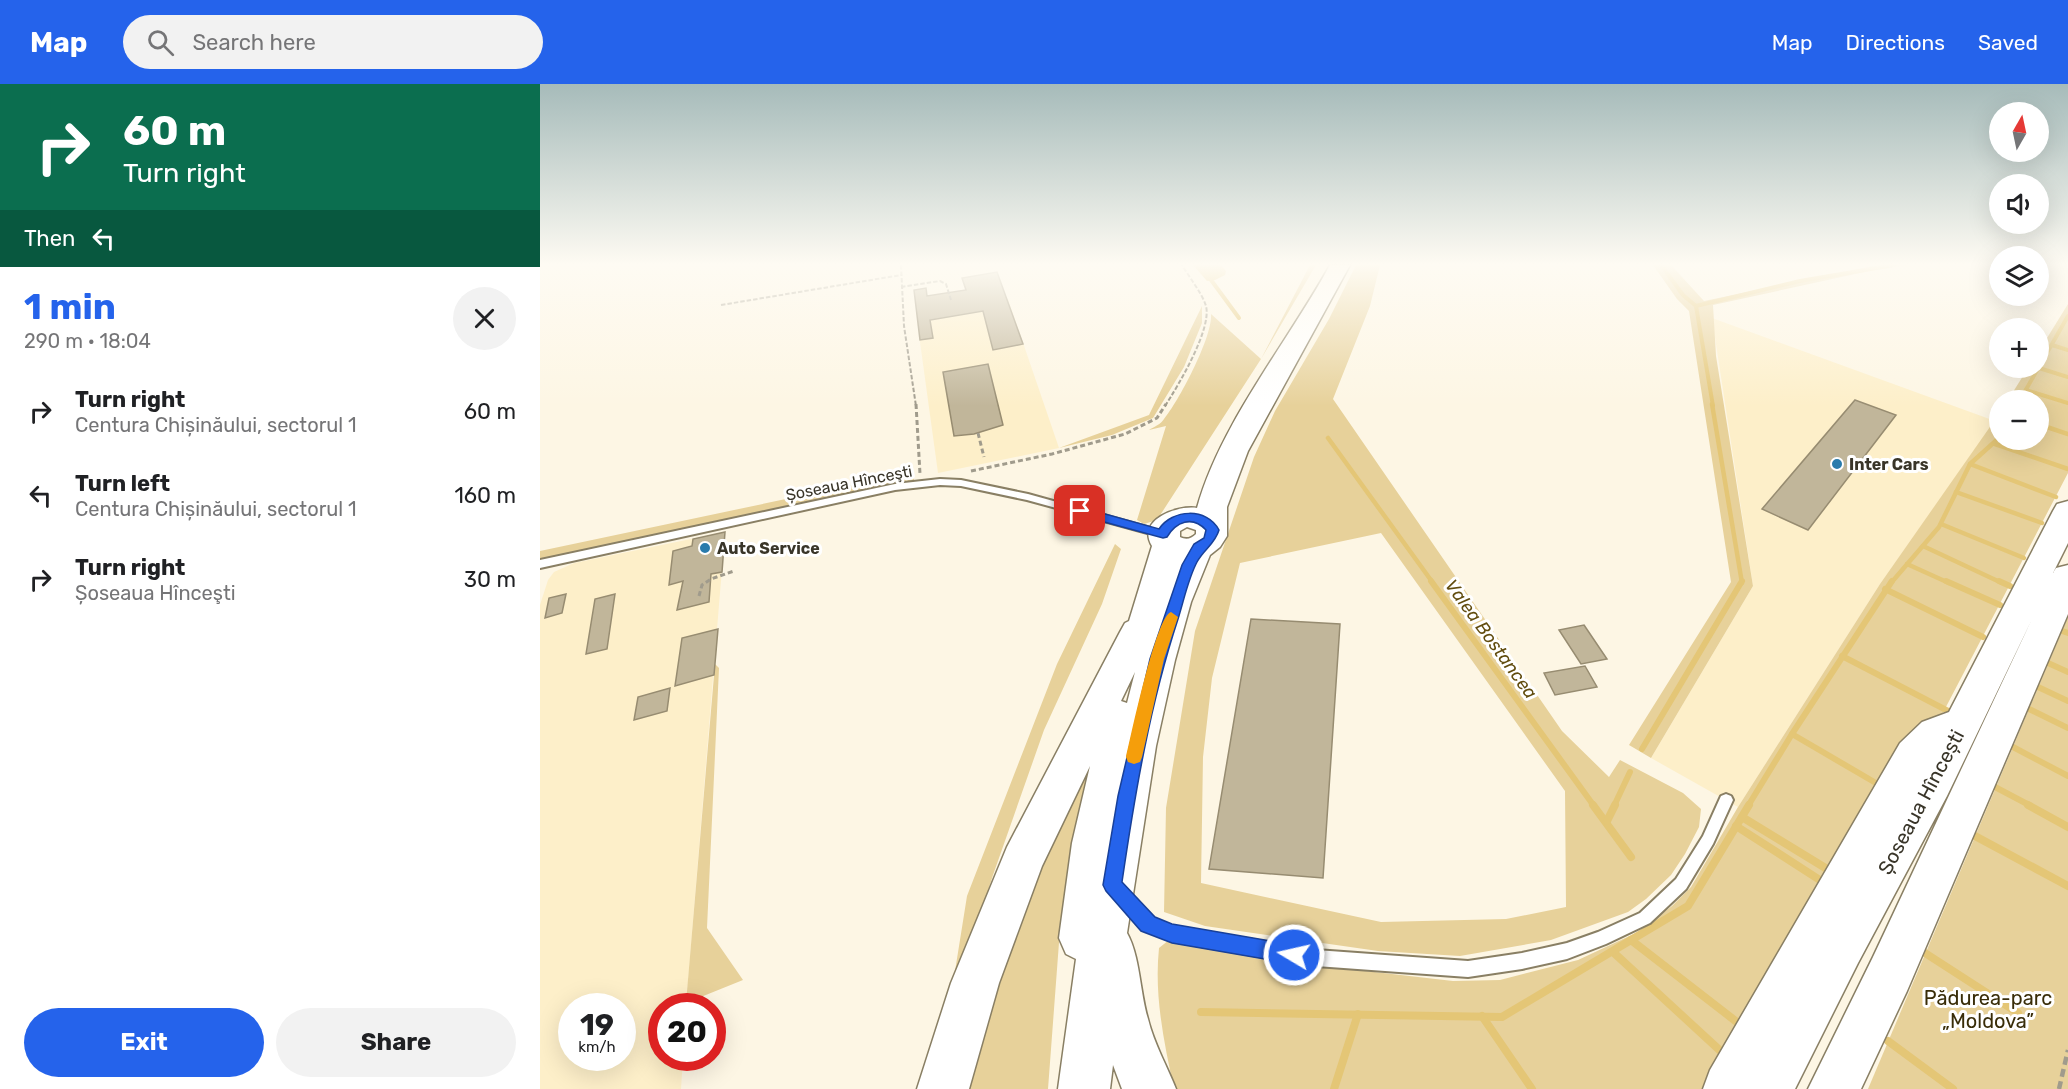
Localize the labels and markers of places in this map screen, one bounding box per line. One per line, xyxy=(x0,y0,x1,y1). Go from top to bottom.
place label: Inter Cars xyxy=(1849,455,1929,474)
marker: Inter Cars xyxy=(1830,457,1844,471)
pin xyxy=(1054,485,1105,536)
place label: Auto Service xyxy=(717,539,820,558)
marker: Auto Service xyxy=(698,541,712,555)

